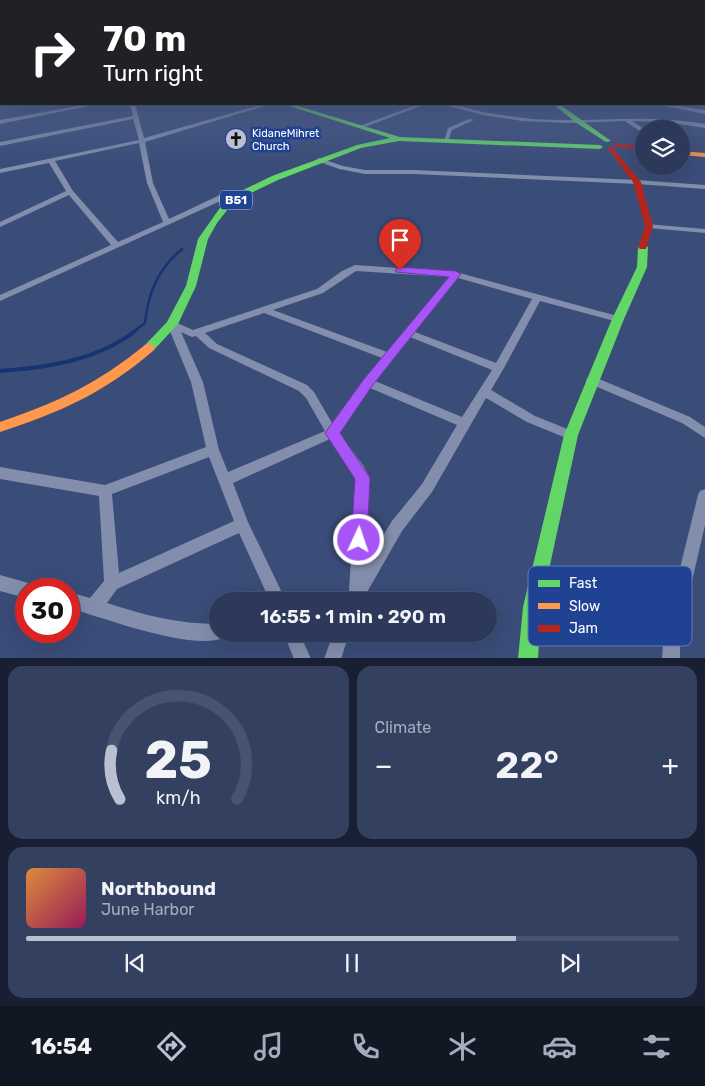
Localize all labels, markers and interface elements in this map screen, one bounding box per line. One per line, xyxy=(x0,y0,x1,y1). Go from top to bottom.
text: 70 m xyxy=(103,18,186,60)
icon: right xyxy=(20,20,85,85)
text: Turn right xyxy=(103,60,203,87)
map controls xyxy=(635,120,690,175)
button: layers xyxy=(635,120,690,175)
church icon: KidaneMihret Church xyxy=(224,127,248,151)
place label: KidaneMihret Church xyxy=(252,127,320,153)
road number: B51 xyxy=(220,190,252,210)
pin xyxy=(379,219,421,270)
icon: arrive xyxy=(386,226,414,254)
position arrow xyxy=(332,513,384,565)
legend xyxy=(528,566,692,646)
text: Fast xyxy=(569,575,598,592)
speed limit sign: 30 xyxy=(15,578,80,643)
text: Slow xyxy=(569,598,600,615)
text: 16:55 · 1 min · 290 m xyxy=(260,605,446,628)
text: Jam xyxy=(569,620,598,637)
text: Climate xyxy=(375,718,431,737)
text: 25 xyxy=(145,729,212,791)
text: 22° xyxy=(495,742,559,788)
text: − xyxy=(375,749,393,782)
text: + xyxy=(662,749,679,782)
text: km/h xyxy=(156,787,201,808)
text: Northbound xyxy=(101,877,216,900)
text: June Harbor xyxy=(101,900,194,919)
icon: previous xyxy=(121,949,149,977)
icon: pause xyxy=(338,949,366,977)
icon: next xyxy=(556,949,584,977)
icon: directions xyxy=(154,1029,189,1064)
icon: music xyxy=(251,1029,286,1064)
icon: phone xyxy=(348,1029,383,1064)
icon: climate xyxy=(445,1029,480,1064)
icon: car xyxy=(542,1029,577,1064)
icon: filters xyxy=(639,1029,674,1064)
text: 16:54 xyxy=(31,1033,92,1060)

